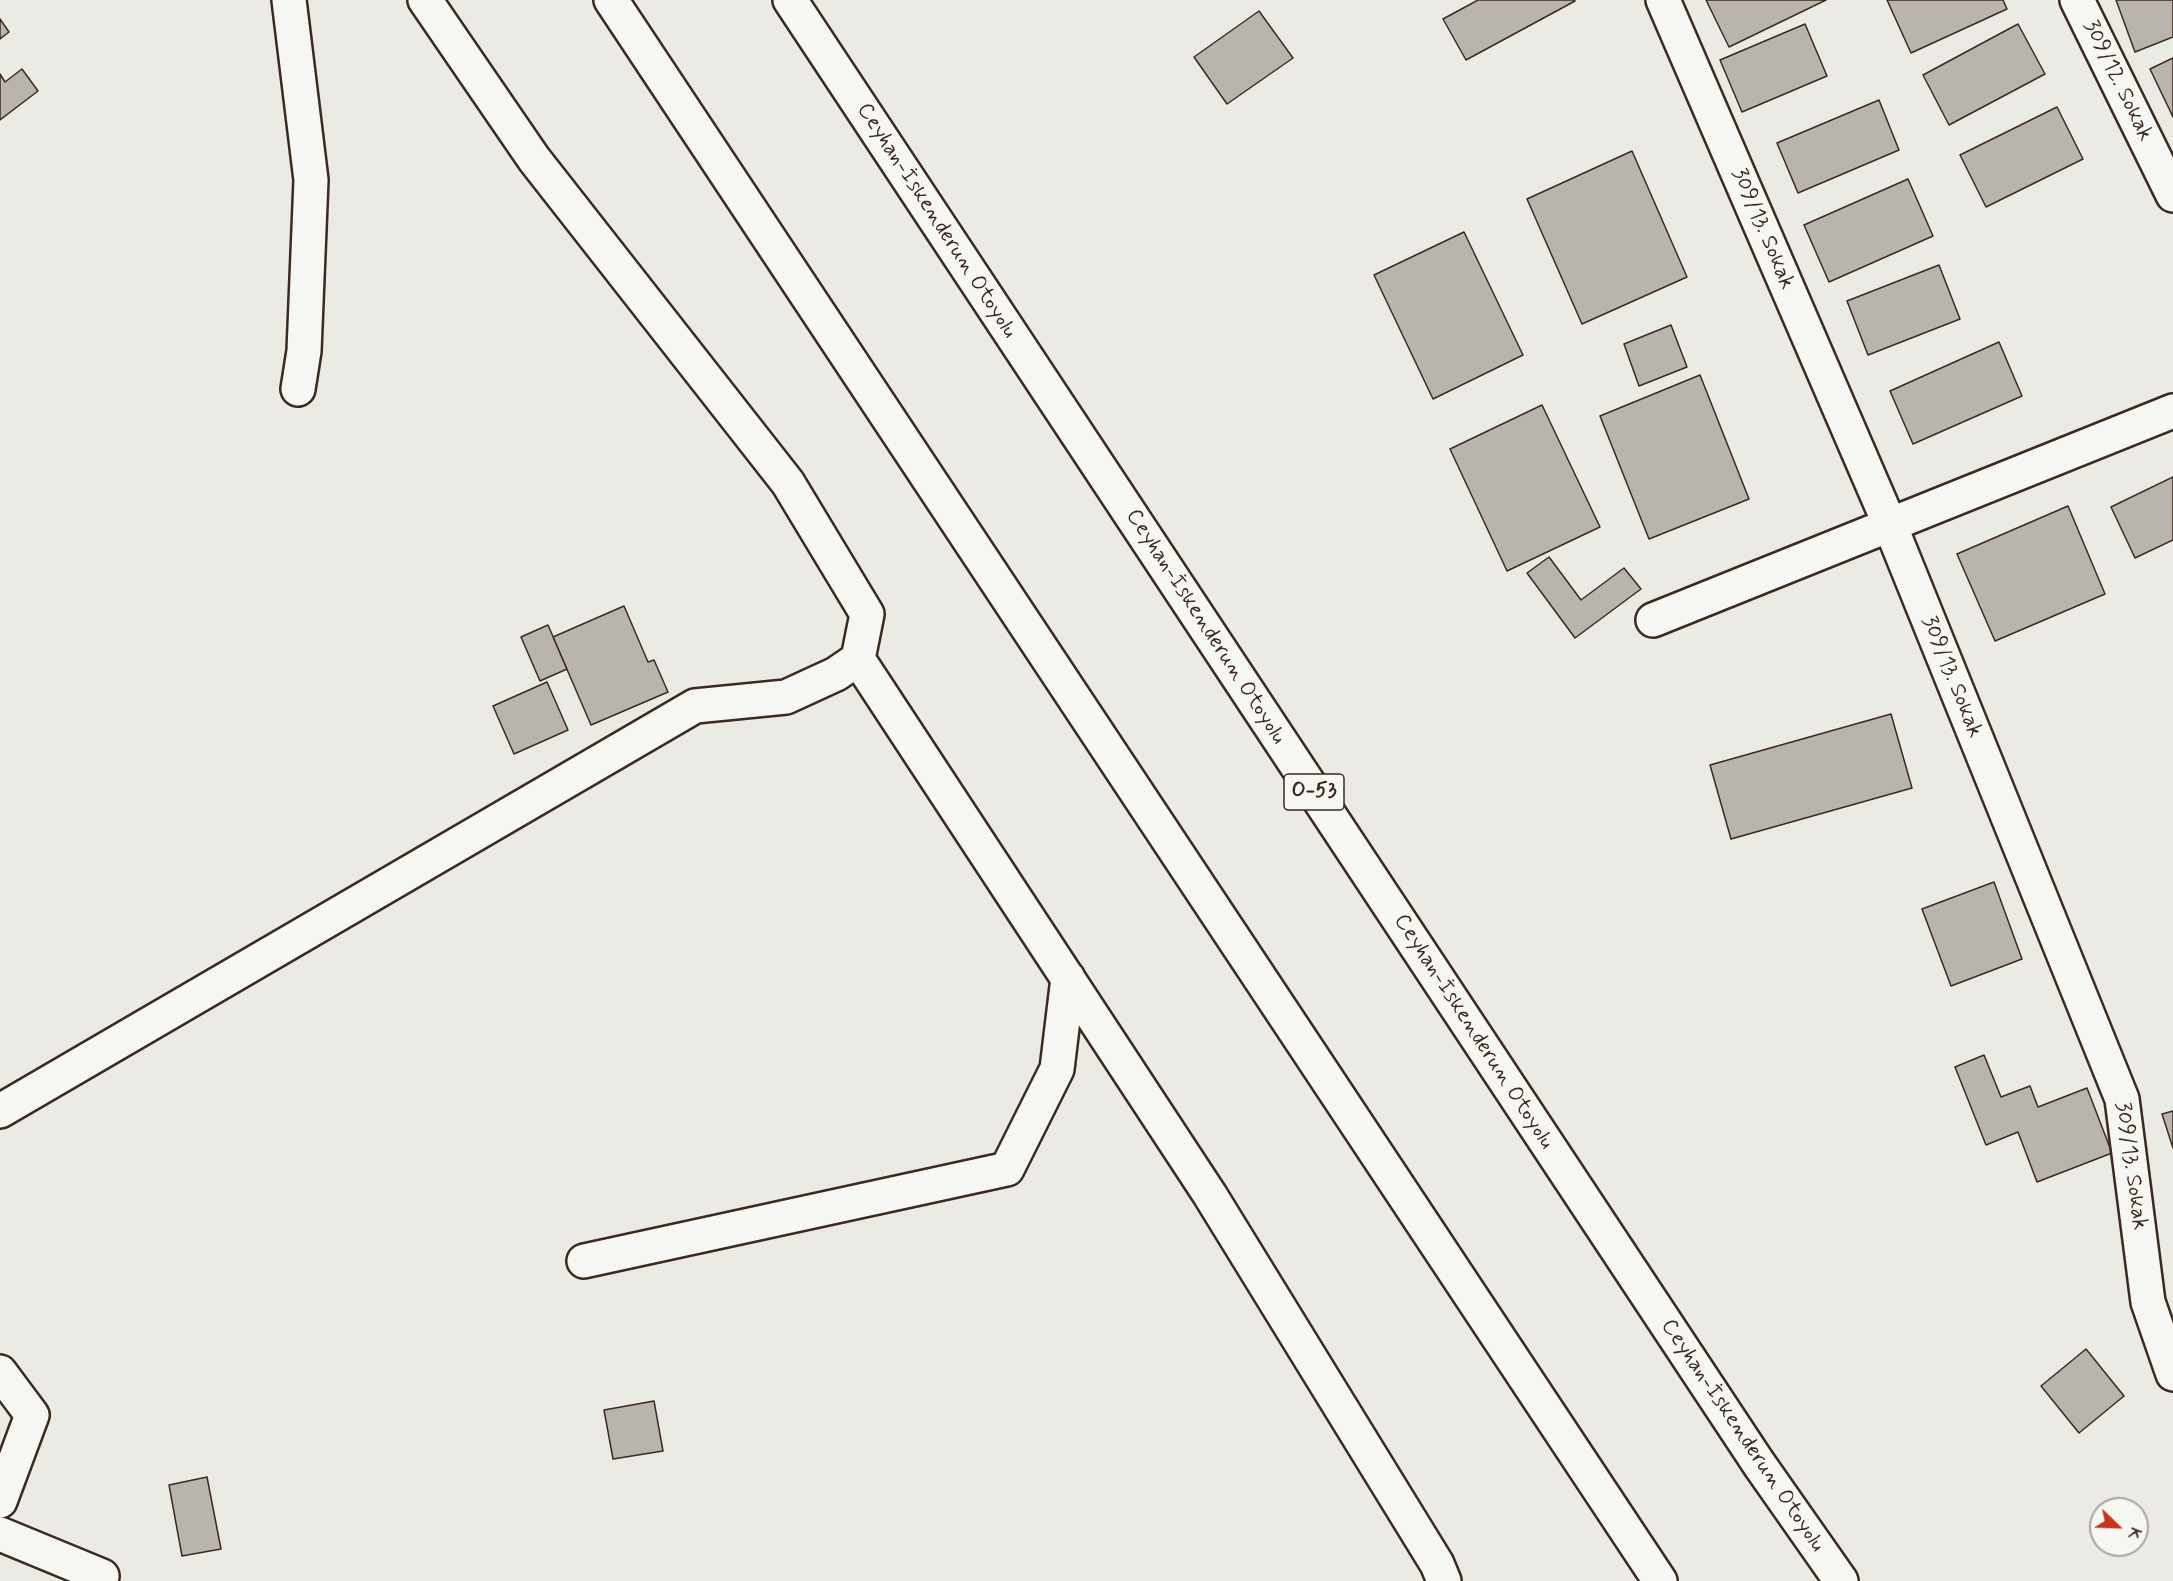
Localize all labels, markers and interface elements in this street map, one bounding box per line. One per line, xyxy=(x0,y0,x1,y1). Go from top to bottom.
street label: 309/12. Sokak xyxy=(2076,16,2158,146)
street label: Ceyhan-İskenderun Otoyolu xyxy=(850,98,1022,344)
street label: 309/13. Sokak xyxy=(1725,164,1799,294)
street label: Ceyhan-İskenderun Otoyolu xyxy=(1119,504,1291,750)
street label: 309/13. Sokak xyxy=(1915,612,1987,742)
road number: O-53 xyxy=(1284,774,1344,810)
street label: Ceyhan-İskenderun Otoyolu xyxy=(1387,909,1559,1155)
street label: 309/13. Sokak xyxy=(2108,1100,2152,1232)
street label: Ceyhan-İskenderun Otoyolu xyxy=(1654,1315,1830,1557)
north arrow xyxy=(2089,1497,2149,1557)
text: K xyxy=(2122,1524,2146,1543)

